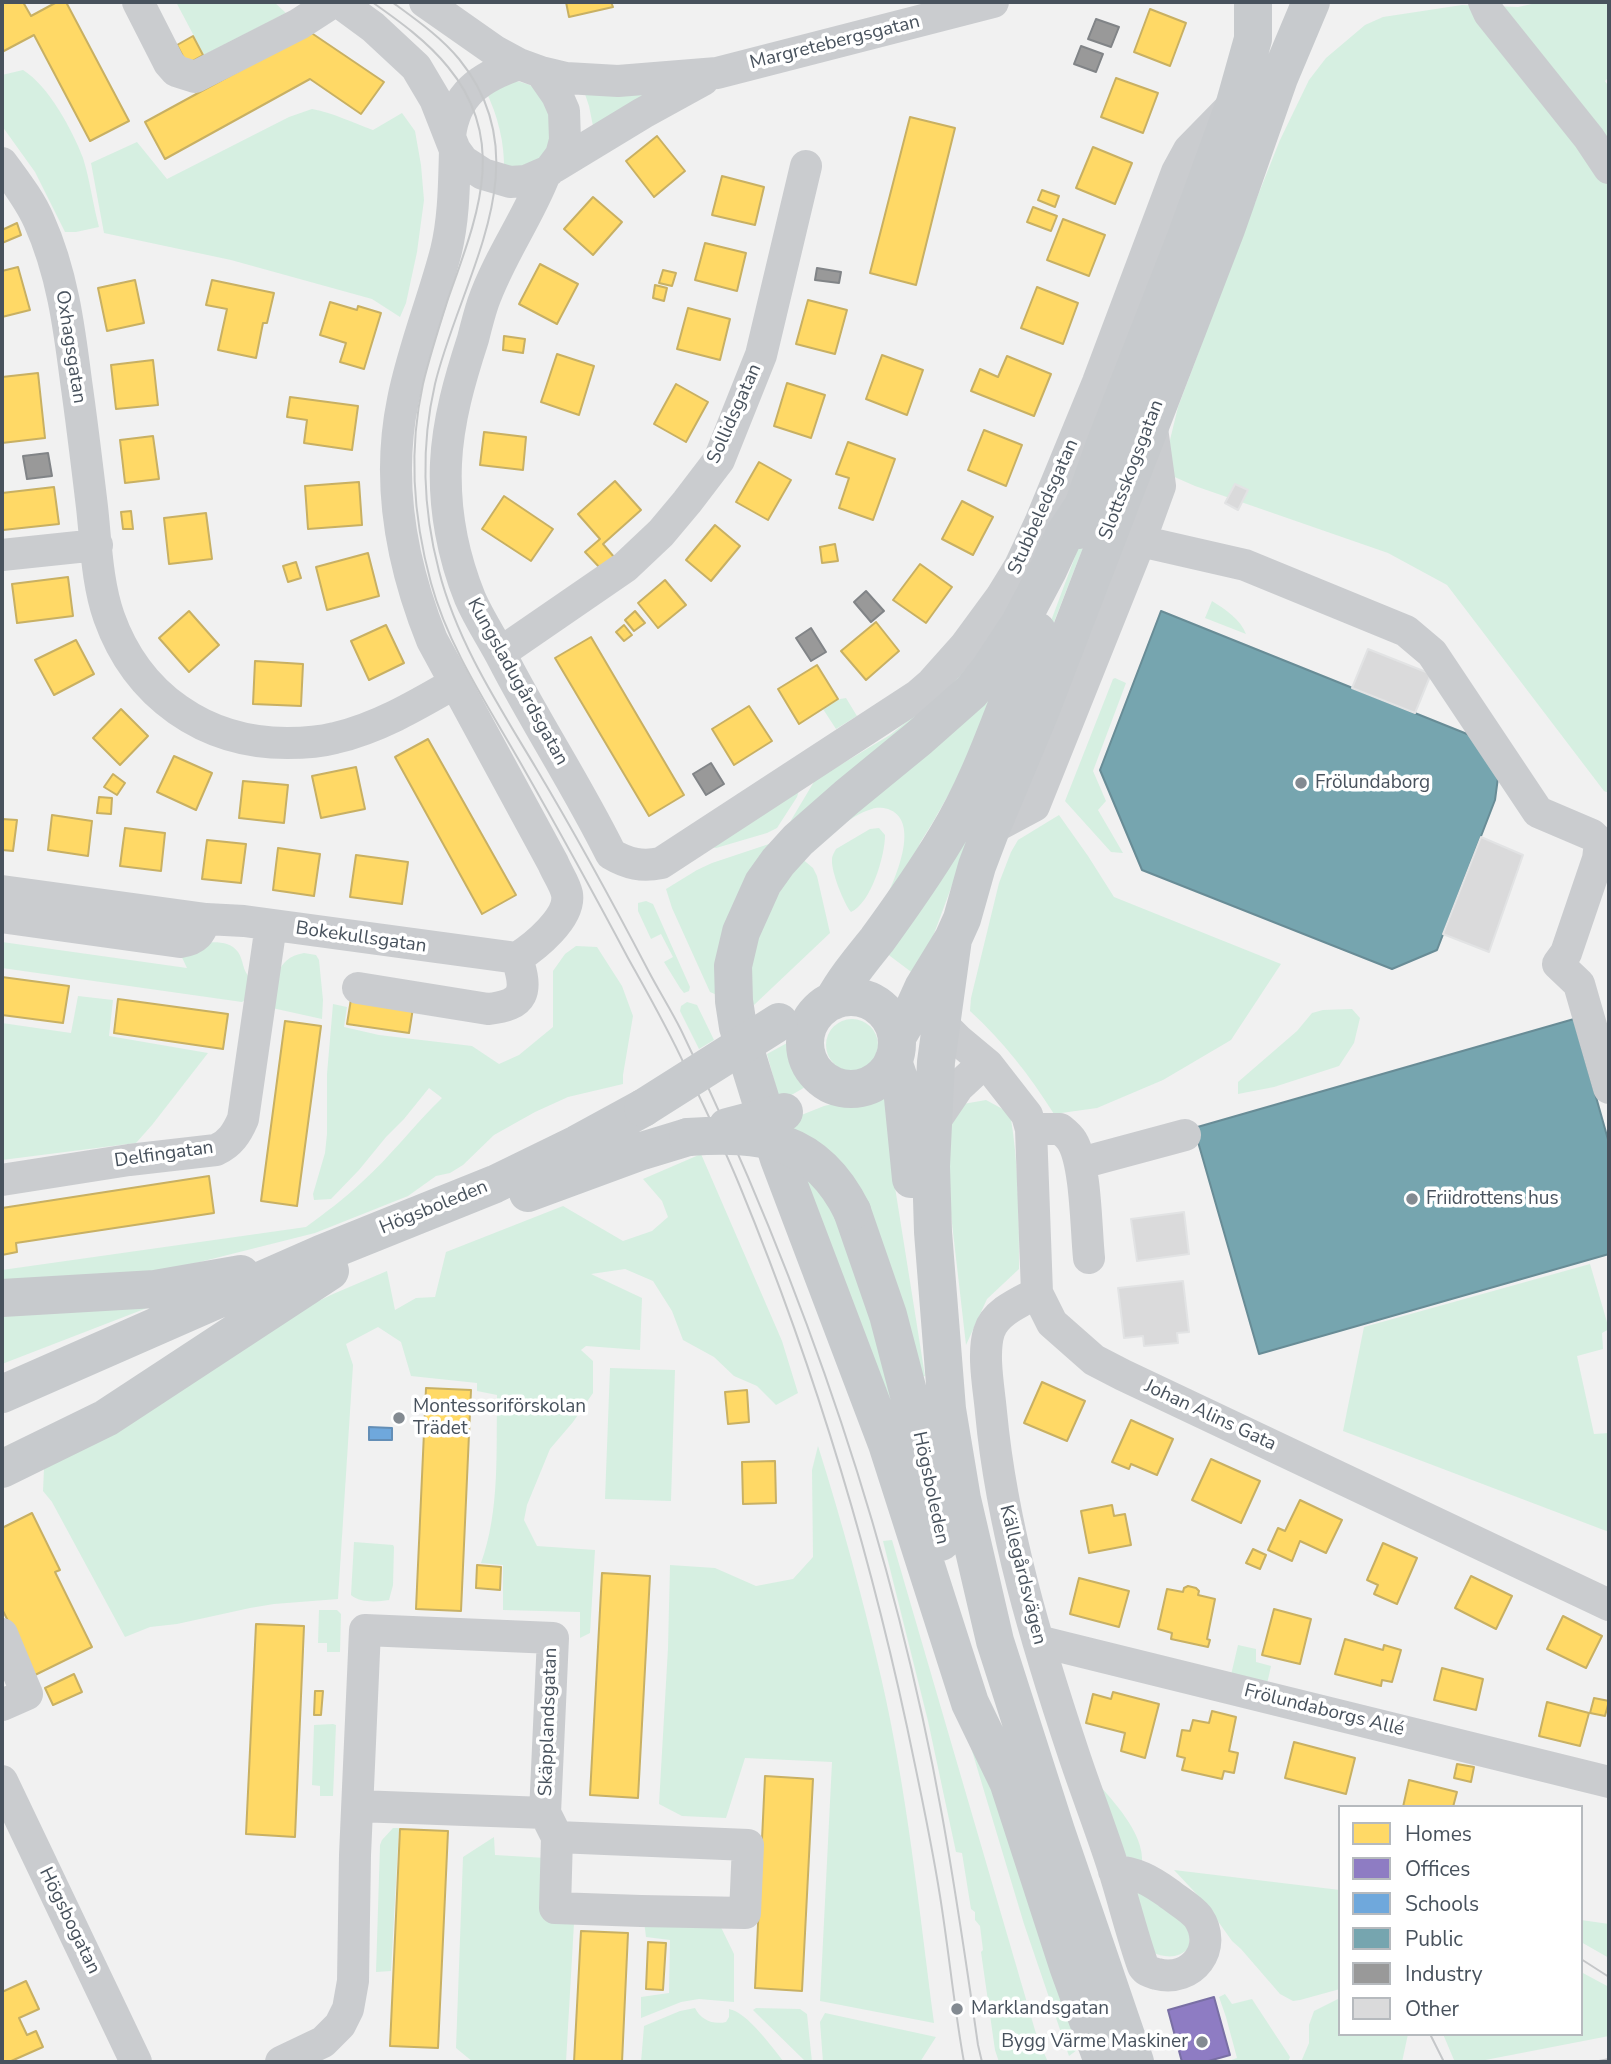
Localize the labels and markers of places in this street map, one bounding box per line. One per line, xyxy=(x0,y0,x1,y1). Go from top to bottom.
place label: Frölundaborg xyxy=(1315,772,1430,794)
marker: Frölundaborg xyxy=(1293,775,1309,791)
place label: Friidrottens hus xyxy=(1426,1188,1559,1210)
marker: Friidrottens hus xyxy=(1404,1191,1420,1207)
place label: Montessoriförskolan Trädet xyxy=(413,1396,586,1440)
marker: Montessoriförskolan Trädet xyxy=(391,1410,407,1426)
place label: Marklandsgatan xyxy=(971,1998,1109,2020)
marker: Marklandsgatan xyxy=(949,2001,965,2017)
place label: Bygg Värme Maskiner xyxy=(1001,2031,1188,2053)
marker: Bygg Värme Maskiner xyxy=(1194,2034,1210,2050)

